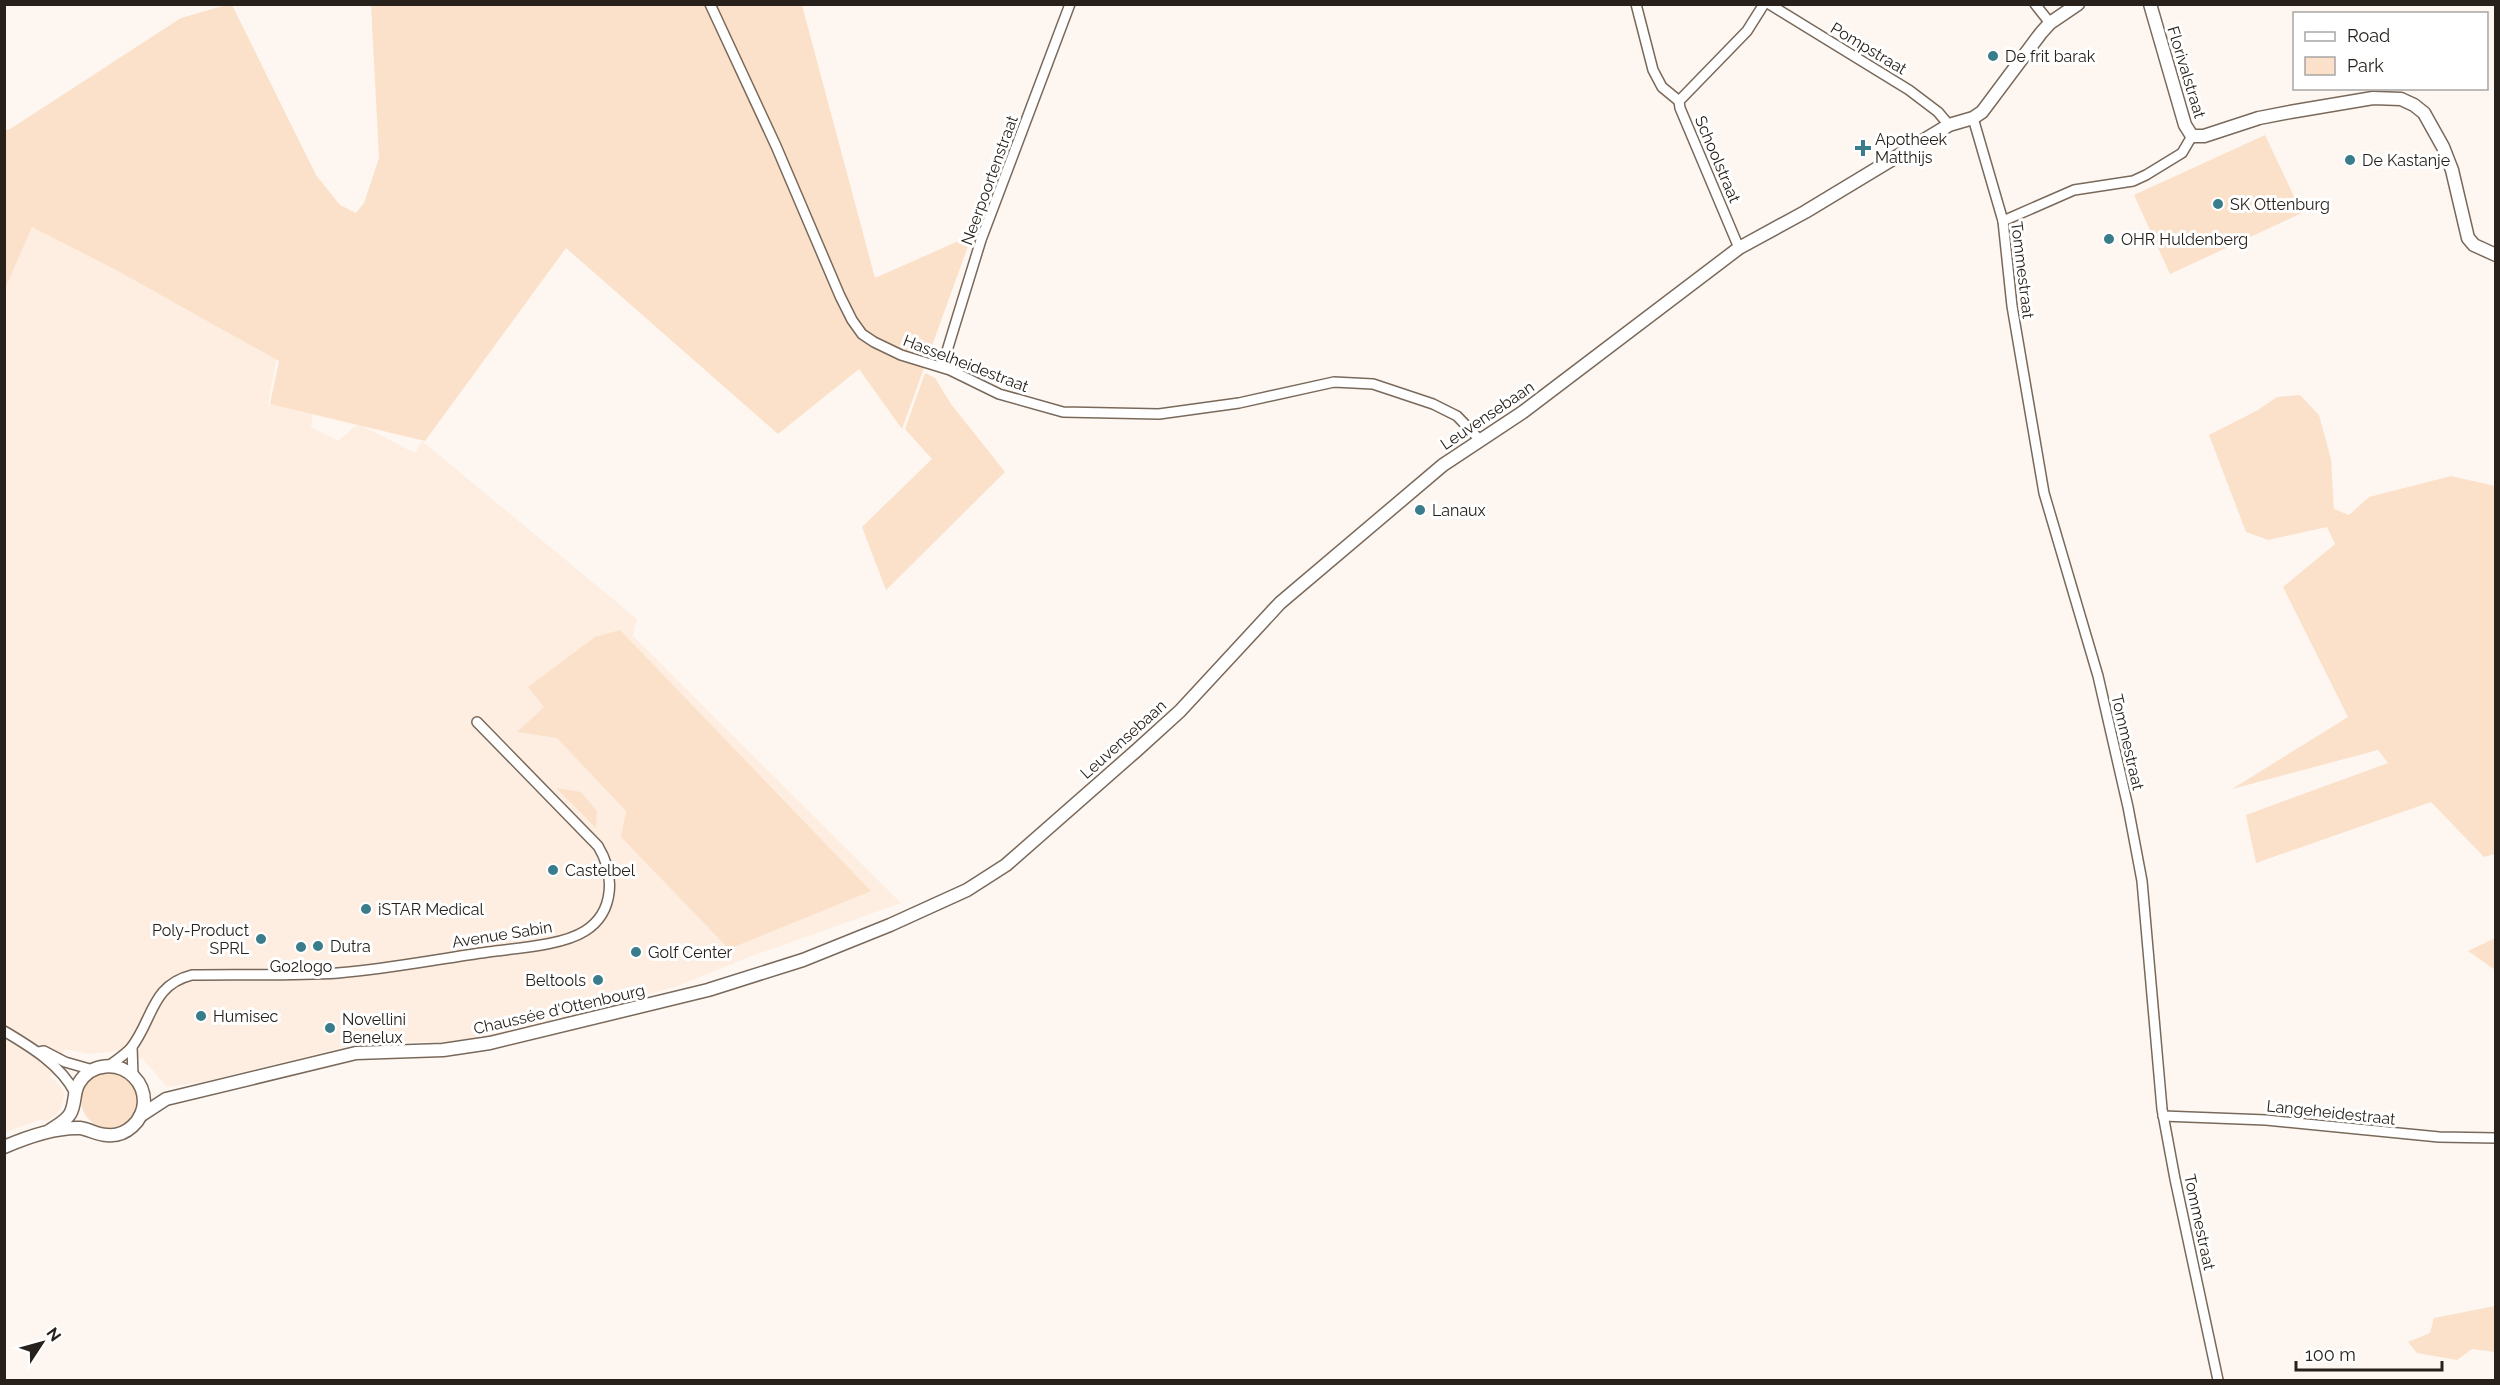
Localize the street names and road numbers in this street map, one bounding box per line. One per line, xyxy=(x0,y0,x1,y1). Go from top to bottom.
street label: Pompstraat xyxy=(1827,18,1911,79)
street label: Florivalstraat xyxy=(2164,24,2210,121)
street label: Neerpoortenstraat xyxy=(957,112,1022,248)
street label: Schoolstraat xyxy=(1691,113,1745,206)
street label: Tommestraat xyxy=(2007,220,2038,320)
street label: Hasselheidestraat xyxy=(901,331,1032,396)
street label: Leuvensebaan xyxy=(1437,377,1538,454)
street label: Tommestraat xyxy=(2107,692,2148,792)
street label: Leuvensebaan xyxy=(1077,696,1170,783)
street label: Avenue Sabin xyxy=(451,917,554,952)
street label: Chaussée d'Ottenbourg xyxy=(471,980,647,1038)
street label: Langeheidestraat xyxy=(2265,1096,2397,1129)
street label: Tommestraat xyxy=(2180,1172,2219,1272)

